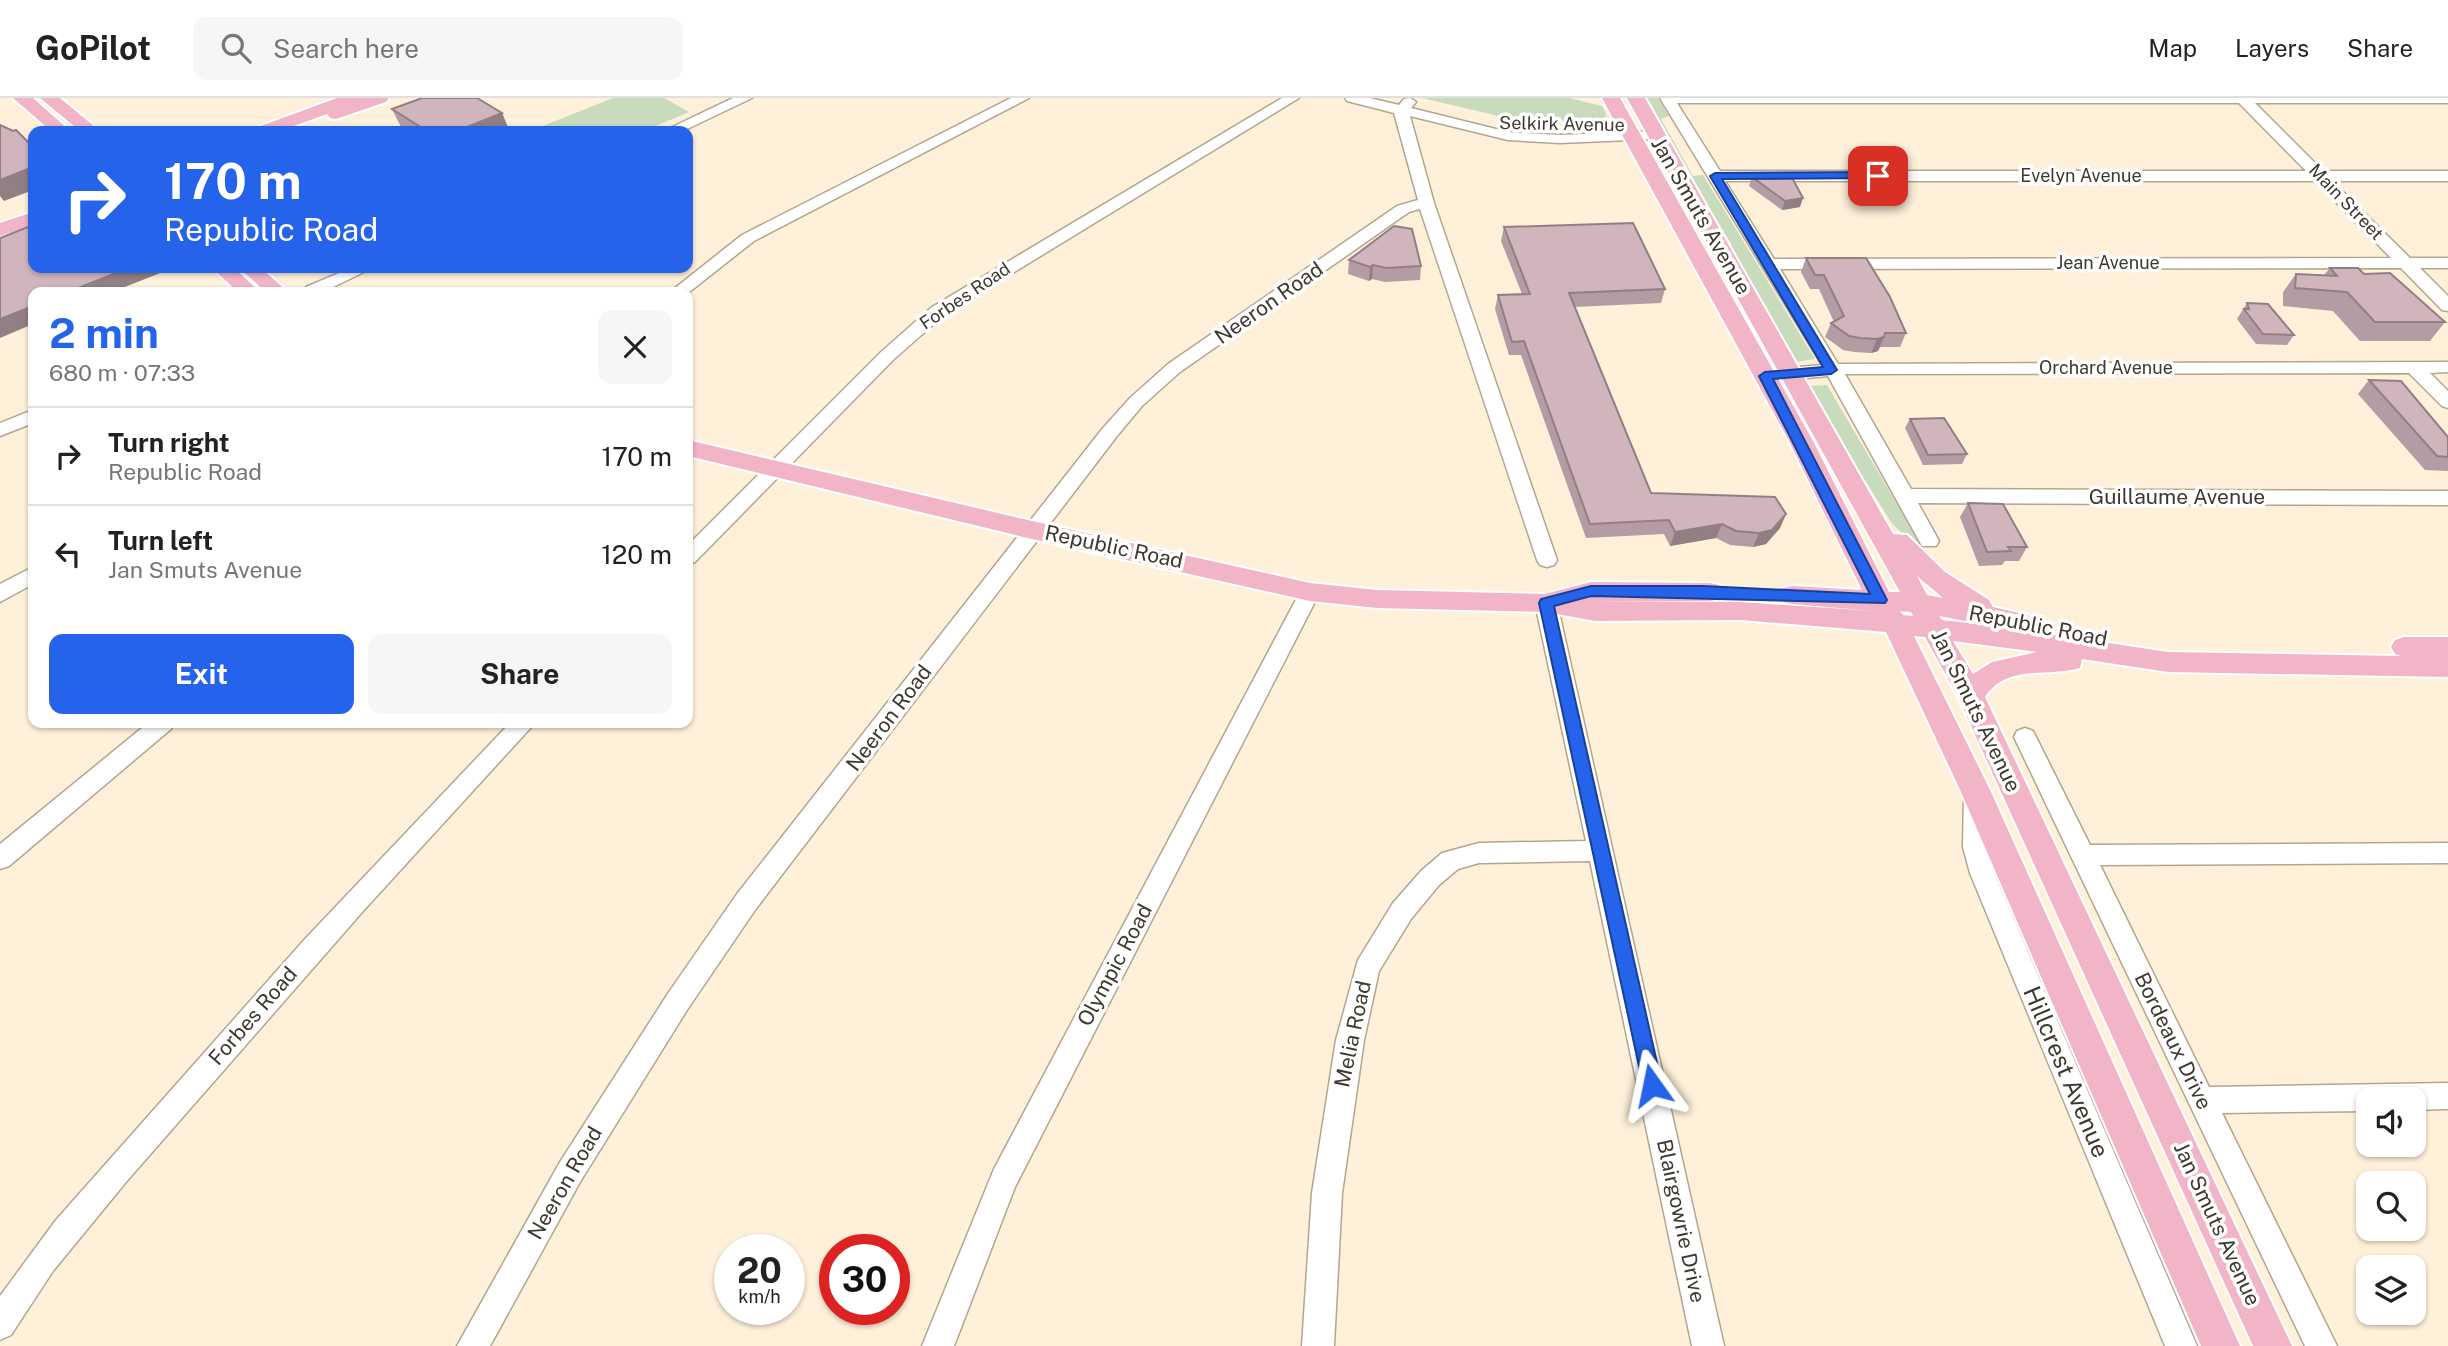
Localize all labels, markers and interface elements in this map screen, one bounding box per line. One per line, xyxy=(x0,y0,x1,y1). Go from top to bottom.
search box xyxy=(193,17,683,80)
text: GoPilot xyxy=(35,29,151,67)
icon: search xyxy=(217,29,255,67)
text: Search here xyxy=(273,33,419,64)
text: Map xyxy=(2148,34,2197,62)
text: Layers xyxy=(2235,34,2309,62)
text: Share xyxy=(2347,34,2413,62)
street label: Selkirk Avenue xyxy=(1499,112,1625,135)
street label: Jan Smuts Avenue xyxy=(1646,133,1757,299)
pin xyxy=(1848,146,1908,206)
text: 170 m xyxy=(164,152,302,210)
icon: right xyxy=(49,154,140,245)
icon: arrive xyxy=(1859,157,1897,195)
street label: Main Street xyxy=(2305,159,2388,244)
street label: Evelyn Avenue xyxy=(2020,165,2142,186)
text: Republic Road xyxy=(164,211,378,248)
street label: Jean Avenue xyxy=(2056,252,2160,273)
street label: Neeron Road xyxy=(1210,256,1328,349)
street label: Forbes Road xyxy=(916,258,1014,334)
text: 2 min xyxy=(49,308,159,357)
button: close xyxy=(598,310,672,384)
street label: Orchard Avenue xyxy=(2039,357,2173,378)
text: 680 m · 07:33 xyxy=(49,359,195,386)
text: Turn right xyxy=(108,427,230,458)
icon: right xyxy=(49,437,87,475)
text: 170 m xyxy=(602,441,672,472)
text: Republic Road xyxy=(108,458,262,485)
street label: Guillaume Avenue xyxy=(2089,484,2265,509)
street label: Republic Road xyxy=(1043,520,1185,573)
text: Turn left xyxy=(108,525,213,556)
icon: left xyxy=(49,535,87,573)
text: 120 m xyxy=(601,539,672,570)
text: Jan Smuts Avenue xyxy=(108,556,302,583)
street label: Republic Road xyxy=(1967,600,2110,651)
street label: Jan Smuts Avenue xyxy=(1926,626,2027,796)
button: Exit xyxy=(49,634,354,714)
button: Share xyxy=(368,634,672,714)
street label: Neeron Road xyxy=(841,660,937,776)
street label: Olympic Road xyxy=(1072,900,1157,1030)
street label: Forbes Road xyxy=(203,961,302,1070)
street label: Bordeaux Drive xyxy=(2129,968,2217,1113)
street label: Melia Road xyxy=(1329,978,1376,1089)
street label: Hillcrest Avenue xyxy=(2018,982,2116,1161)
position arrow xyxy=(1615,1048,1689,1122)
map controls xyxy=(2356,1087,2426,1325)
button: sound xyxy=(2356,1087,2426,1157)
street label: Neeron Road xyxy=(522,1122,607,1244)
street label: Blairgowrie Drive xyxy=(1652,1137,1711,1305)
street label: Jan Smuts Avenue xyxy=(2169,1138,2266,1309)
button: search xyxy=(2356,1171,2426,1241)
speed limit sign: 30 xyxy=(819,1234,910,1325)
text: 20 xyxy=(737,1250,782,1291)
button: layers xyxy=(2356,1255,2426,1325)
text: km/h xyxy=(738,1286,781,1307)

